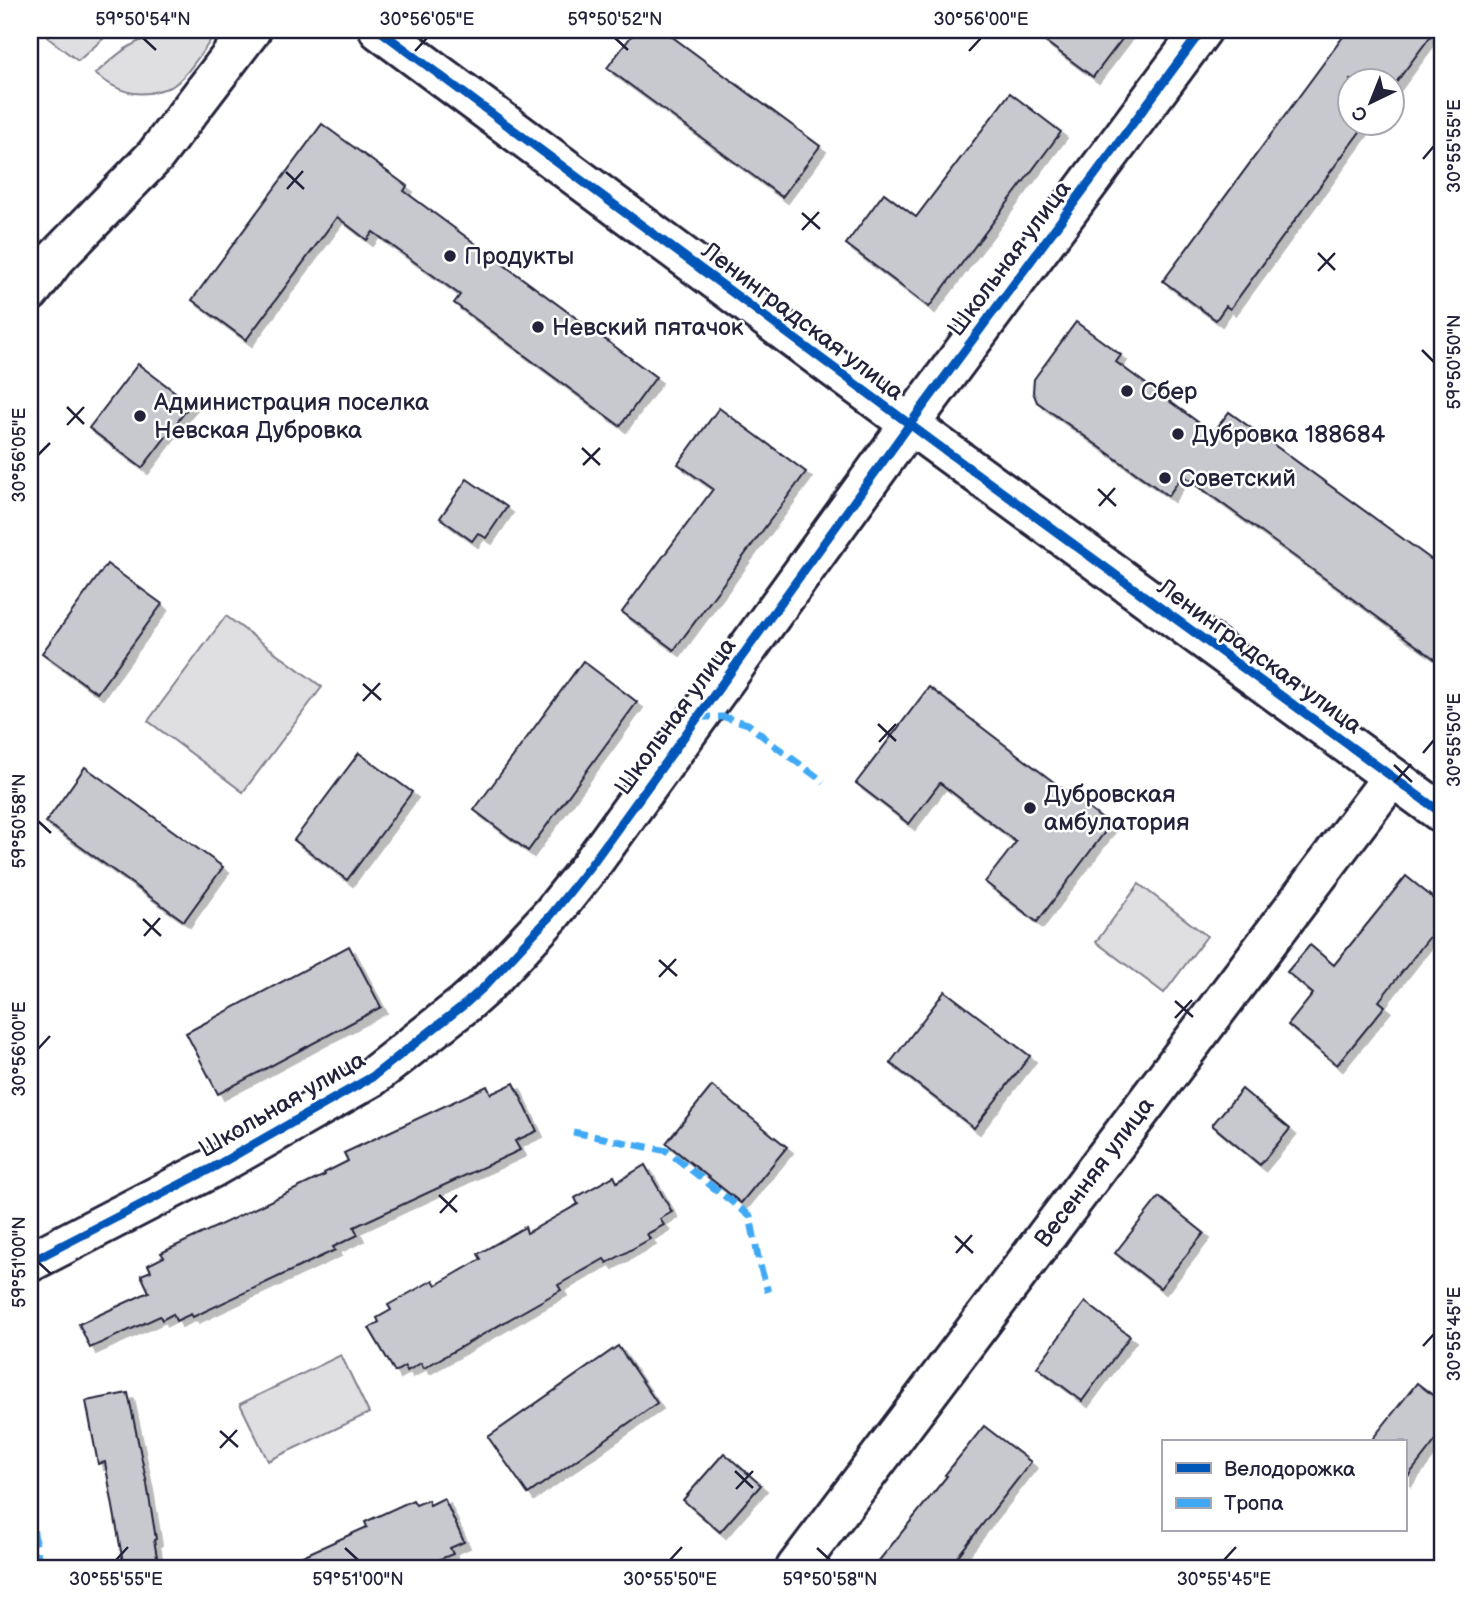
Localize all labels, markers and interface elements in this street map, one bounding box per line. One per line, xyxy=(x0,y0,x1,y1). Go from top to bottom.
text: 59°50'54"N xyxy=(95,9,191,30)
text: 30°56'05"E xyxy=(380,9,475,30)
text: 59°50'52"N xyxy=(567,9,663,30)
text: 30°56'00"E xyxy=(933,9,1029,30)
north arrow xyxy=(1336,66,1406,136)
text: 30°55'55"E xyxy=(1444,99,1465,193)
text: С xyxy=(1348,100,1373,126)
street label: Школьная улица xyxy=(941,175,1077,342)
street label: Ленинградская улица xyxy=(695,235,909,407)
place label: Продукты xyxy=(464,242,574,271)
marker: Продукты xyxy=(442,248,458,264)
place label: Невский пятачок xyxy=(552,313,744,342)
text: 59°50'50"N xyxy=(1444,314,1465,410)
marker: Невский пятачок xyxy=(530,319,546,335)
place label: Сбер xyxy=(1141,377,1198,406)
marker: Сбер xyxy=(1119,383,1135,399)
place label: Администрация поселка Невская Дубровка xyxy=(153,388,429,445)
text: 30°56'05"E xyxy=(9,407,30,502)
marker: Администрация поселка Невская Дубровка xyxy=(132,408,148,424)
place label: Дубровка 188684 xyxy=(1192,420,1386,449)
marker: Дубровка 188684 xyxy=(1170,426,1186,442)
place label: Советский xyxy=(1179,464,1296,493)
marker: Советский xyxy=(1157,470,1173,486)
street label: Ленинградская улица xyxy=(1151,572,1368,740)
street label: Школьная улица xyxy=(609,632,742,801)
text: 30°55'50"E xyxy=(1444,693,1465,787)
text: 59°50'58"N xyxy=(9,773,30,869)
place label: Дубровская амбулатория xyxy=(1044,780,1190,837)
marker: Дубровская амбулатория xyxy=(1022,800,1038,816)
text: 30°56'00"E xyxy=(9,1001,30,1097)
street label: Школьная улица xyxy=(194,1045,371,1164)
street label: Весенняя улица xyxy=(1029,1092,1160,1253)
text: 59°51'00"N xyxy=(9,1216,30,1308)
text: 30°55'45"E xyxy=(1444,1287,1465,1381)
legend xyxy=(1162,1440,1406,1532)
text: Велодорожка xyxy=(1224,1457,1356,1482)
text: Тропа xyxy=(1224,1491,1284,1516)
text: 30°55'55"E xyxy=(69,1569,163,1590)
text: 59°51'00"N xyxy=(312,1569,404,1590)
text: 30°55'50"E xyxy=(623,1569,717,1590)
text: 59°50'58"N xyxy=(782,1569,878,1590)
text: 30°55'45"E xyxy=(1177,1569,1271,1590)

